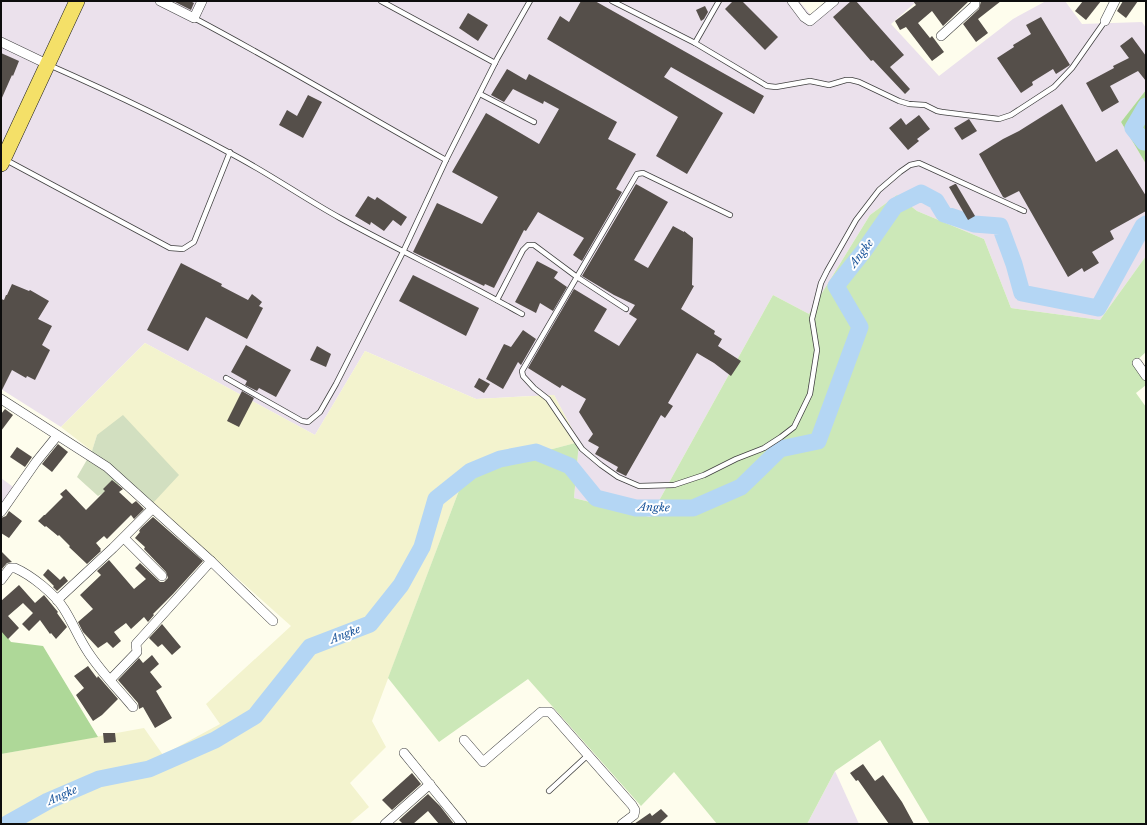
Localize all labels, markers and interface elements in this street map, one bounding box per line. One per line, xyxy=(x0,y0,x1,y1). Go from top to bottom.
water label: Angke xyxy=(845,236,876,271)
water label: Angke xyxy=(636,499,670,515)
water label: Angke xyxy=(326,622,362,647)
water label: Angke xyxy=(43,782,79,809)

